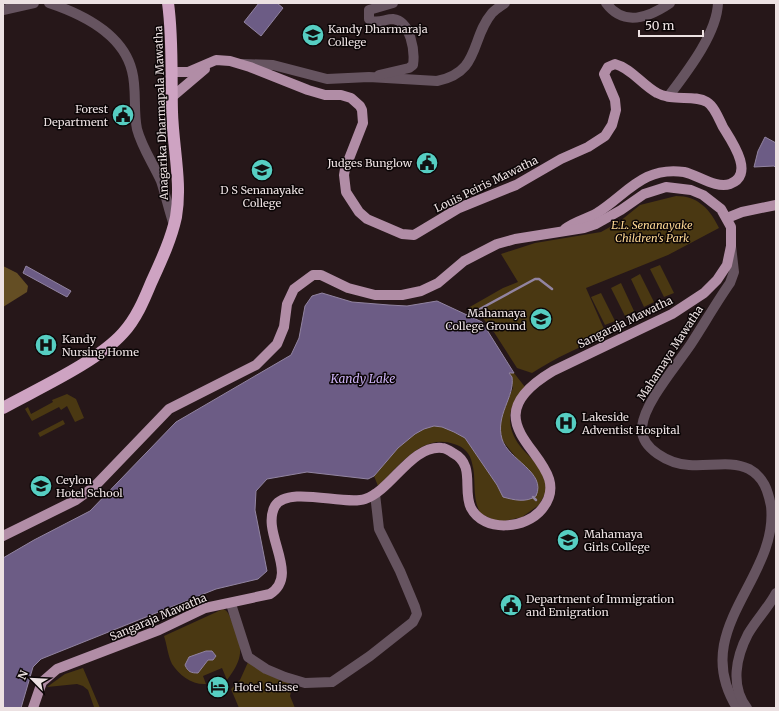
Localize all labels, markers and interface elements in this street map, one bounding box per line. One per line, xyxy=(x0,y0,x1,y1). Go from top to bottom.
scale bar xyxy=(639,12,703,38)
text: 50 m xyxy=(645,18,674,33)
school or university icon: Kandy Dharmaraja College xyxy=(300,22,326,48)
place label: Kandy Dharmaraja College xyxy=(328,22,428,49)
street label: Anagarika Dharmapala Mawatha xyxy=(151,25,171,201)
place label: Forest Department xyxy=(44,102,109,129)
public building icon: Forest Department xyxy=(110,102,136,128)
public building icon: Judges Bunglow xyxy=(414,150,440,176)
street label: Louis Peiris Mawatha xyxy=(432,153,540,215)
place label: Judges Bunglow xyxy=(326,156,413,170)
school or university icon: D S Senanayake College xyxy=(249,157,275,183)
place label: D S Senanayake College xyxy=(220,183,304,210)
park label: E.L. Senanayake Children's Park xyxy=(611,218,693,245)
street label: Sangaraja Mawatha xyxy=(575,293,675,351)
street label: Mahamaya Mawatha xyxy=(634,303,706,403)
place label: Mahamaya College Ground xyxy=(445,306,526,333)
school or university icon: Mahamaya College Ground xyxy=(528,306,554,332)
hospital icon: Kandy Nursing Home xyxy=(33,332,59,358)
place label: Kandy Nursing Home xyxy=(62,332,139,359)
water label: Kandy Lake xyxy=(330,371,395,386)
hospital icon: Lakeside Adventist Hospital xyxy=(553,410,579,436)
place label: Lakeside Adventist Hospital xyxy=(581,410,680,437)
school or university icon: Ceylon Hotel School xyxy=(28,473,54,499)
place label: Ceylon Hotel School xyxy=(56,473,123,500)
school or university icon: Mahamaya Girls College xyxy=(555,527,581,553)
place label: Mahamaya Girls College xyxy=(584,527,650,554)
street label: Sangaraja Mawatha xyxy=(107,590,209,644)
public building icon: Department of Immigration and Emigration xyxy=(498,592,524,618)
place label: Department of Immigration and Emigration xyxy=(526,592,675,619)
north arrow xyxy=(12,659,52,699)
text: N xyxy=(15,668,31,682)
hotel icon: Hotel Suisse xyxy=(205,674,231,700)
place label: Hotel Suisse xyxy=(234,680,299,694)

